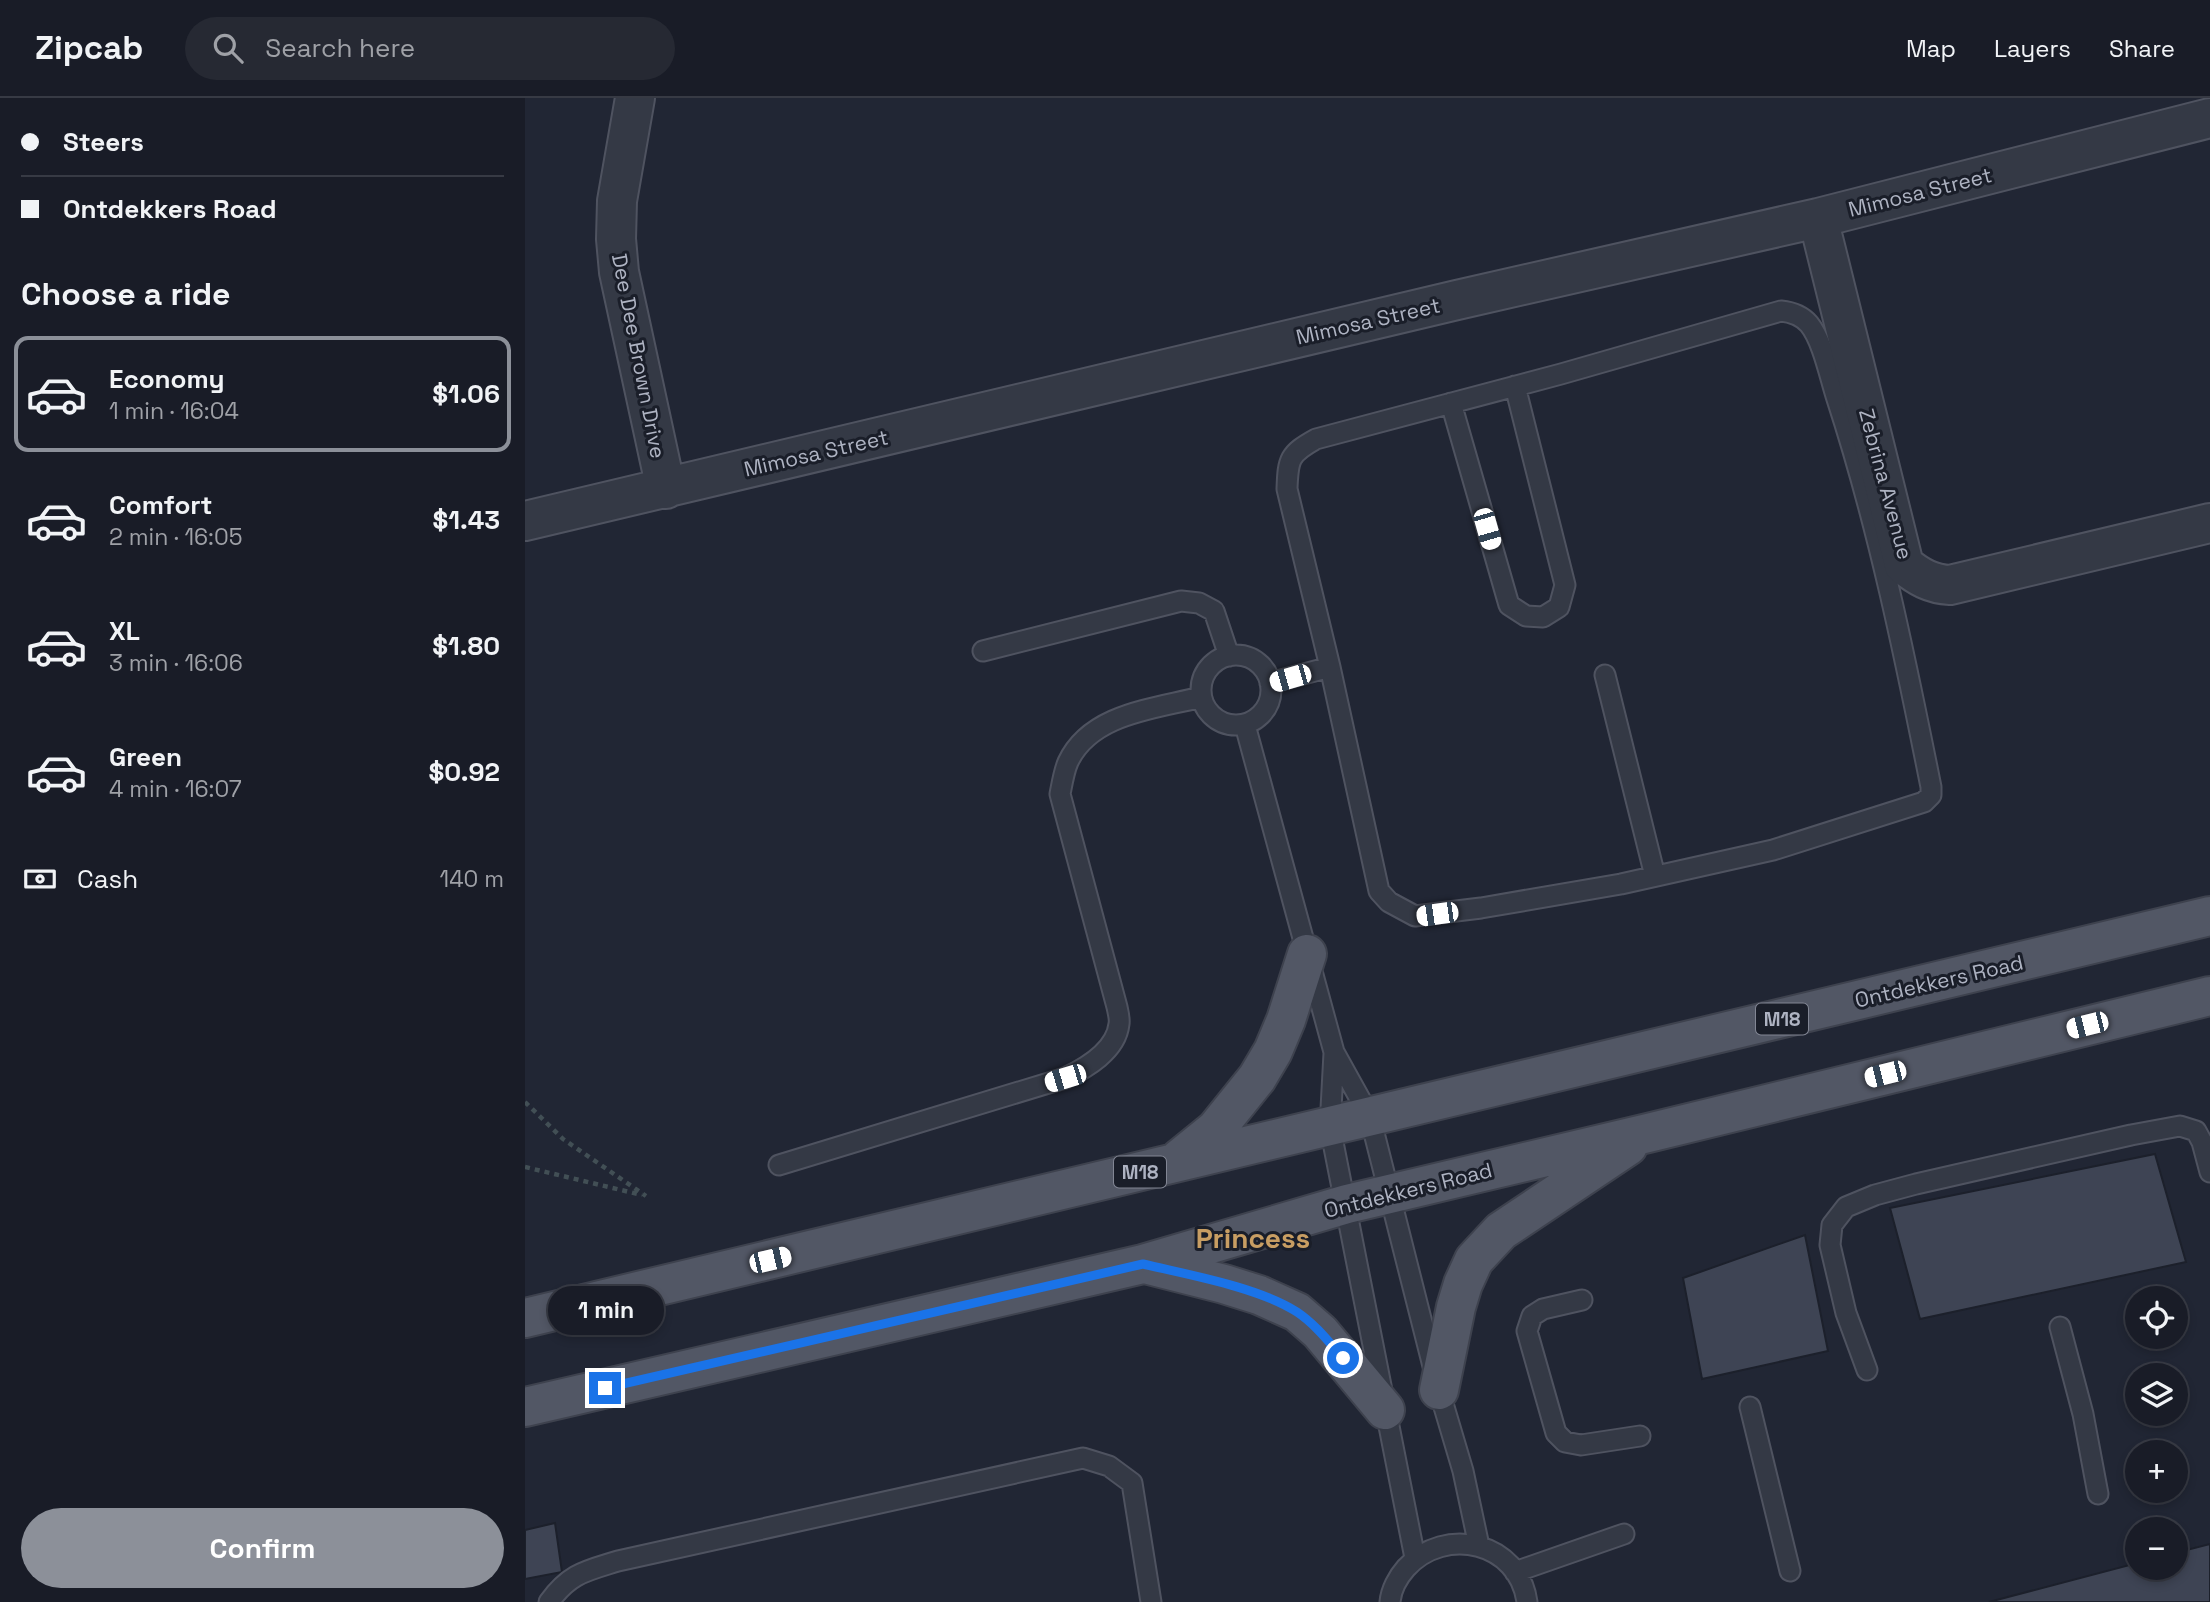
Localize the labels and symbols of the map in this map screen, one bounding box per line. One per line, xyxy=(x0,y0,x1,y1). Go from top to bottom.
street label: Mimosa Street xyxy=(1845,161,1995,223)
street label: Dee Dee Brown Drive xyxy=(606,251,672,461)
street label: Mimosa Street xyxy=(1293,291,1443,351)
street label: Zebrina Avenue xyxy=(1853,406,1919,562)
street label: Mimosa Street xyxy=(741,423,891,483)
car xyxy=(1472,506,1503,552)
car xyxy=(1267,662,1314,694)
car xyxy=(1415,901,1460,927)
street label: Ontdekkers Road xyxy=(1852,948,2026,1014)
road number: M18 xyxy=(1756,1004,1808,1035)
car xyxy=(2065,1010,2110,1040)
car xyxy=(1863,1059,1908,1089)
car xyxy=(1042,1062,1089,1094)
road number: M18 xyxy=(1114,1156,1166,1188)
street label: Ontdekkers Road xyxy=(1321,1156,1495,1224)
district label: Princess xyxy=(1196,1220,1310,1256)
car xyxy=(748,1245,793,1275)
callout: 1 min xyxy=(547,1286,663,1336)
route start xyxy=(1327,1342,1359,1374)
route end xyxy=(589,1372,621,1404)

